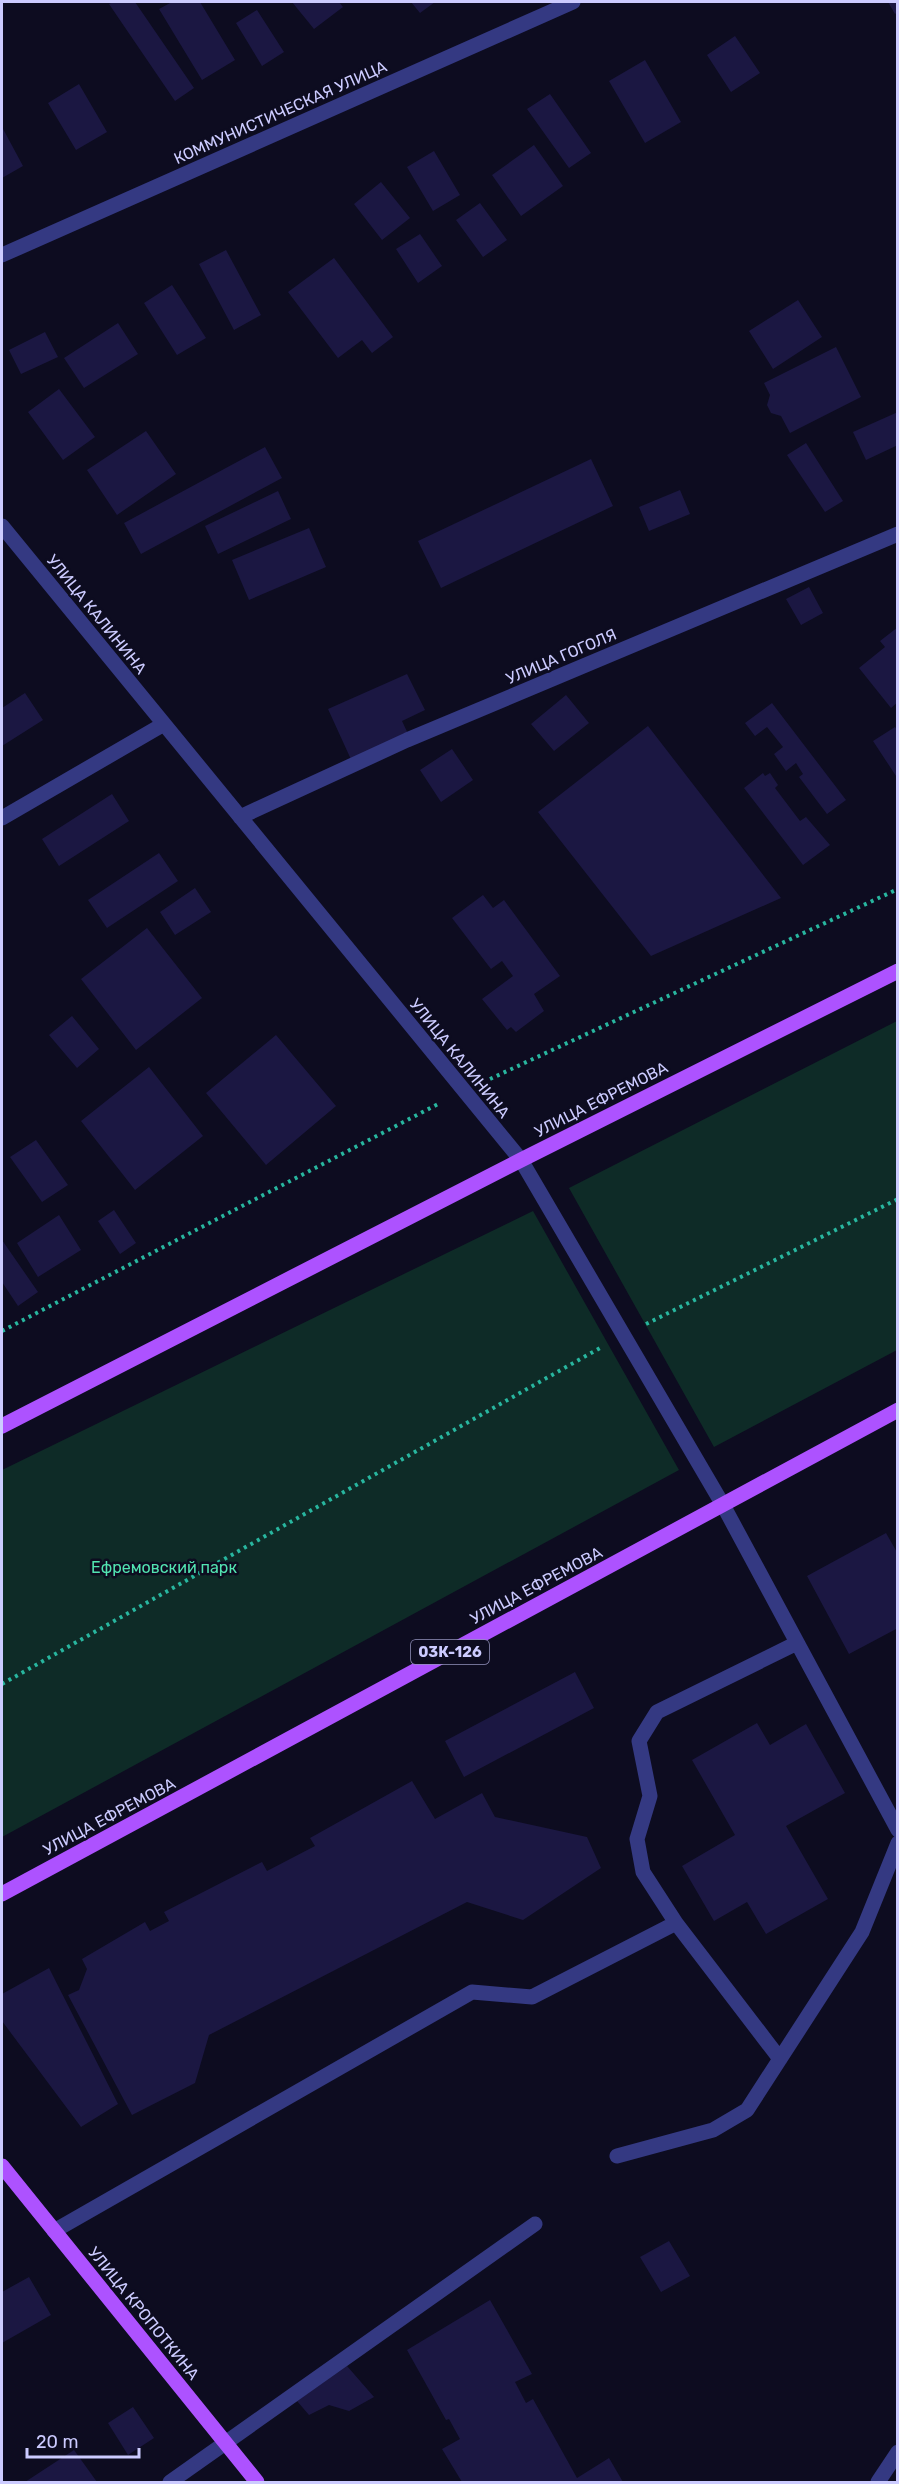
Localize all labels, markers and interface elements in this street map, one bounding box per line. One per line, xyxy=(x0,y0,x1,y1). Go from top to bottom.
street label: КОММУНИСТИЧЕСКАЯ УЛИЦА xyxy=(171,57,390,168)
street label: УЛИЦА КАЛИНИНА xyxy=(43,551,151,678)
street label: УЛИЦА ГОГОЛЯ xyxy=(503,625,619,688)
street label: УЛИЦА КАЛИНИНА xyxy=(406,995,514,1122)
street label: УЛИЦА ЕФРЕМОВА xyxy=(532,1058,671,1141)
street label: УЛИЦА ЕФРЕМОВА xyxy=(467,1542,606,1628)
park label: Ефремовский парк xyxy=(91,1558,237,1577)
road number: 03К-126 xyxy=(411,1640,489,1664)
street label: УЛИЦА ЕФРЕМОВА xyxy=(40,1773,179,1859)
street label: УЛИЦА КРОПОТКИНА xyxy=(84,2243,203,2384)
scale bar xyxy=(27,2421,140,2459)
text: 20 m xyxy=(36,2431,78,2453)

